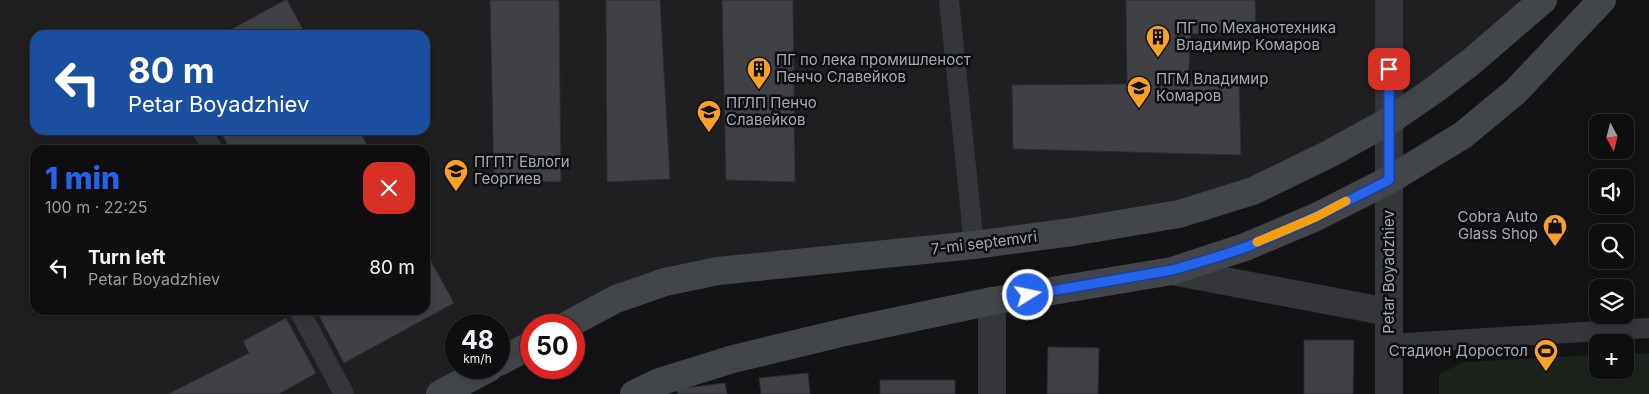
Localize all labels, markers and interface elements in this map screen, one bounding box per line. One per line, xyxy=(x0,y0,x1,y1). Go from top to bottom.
place label: ПГ по Механотехника Владимир Комаров xyxy=(1176,18,1336,54)
building icon: ПГ по Механотехника Владимир Комаров xyxy=(1145,24,1171,58)
pin xyxy=(1368,48,1410,90)
text: 80 m xyxy=(128,49,215,91)
icon: left xyxy=(45,50,110,115)
place label: ПГ по лека промишленост Пенчо Славейков xyxy=(776,50,971,86)
icon: arrive xyxy=(1375,55,1403,83)
building icon: ПГ по лека промишленост Пенчо Славейков xyxy=(746,56,772,90)
place label: ПГМ Владимир Комаров xyxy=(1156,69,1268,105)
school or university icon: ПГМ Владимир Комаров xyxy=(1126,75,1152,109)
text: Petar Boyadzhiev xyxy=(128,91,309,117)
place label: ПГЛП Пенчо Славейков xyxy=(726,93,817,129)
school or university icon: ПГЛП Пенчо Славейков xyxy=(696,99,722,133)
north arrow xyxy=(1589,114,1634,159)
map controls xyxy=(1589,114,1634,379)
place label: ПГПТ Евлоги Георгиев xyxy=(474,152,570,188)
school or university icon: ПГПТ Евлоги Георгиев xyxy=(443,158,469,192)
text: 1 min xyxy=(45,160,120,196)
button: close xyxy=(363,162,415,214)
button: sound xyxy=(1589,169,1634,214)
text: 100 m · 22:25 xyxy=(45,197,147,217)
place label: Cobra Auto Glass Shop xyxy=(1458,207,1538,243)
street label: Petar Boyadzhiev xyxy=(1379,210,1398,334)
shop icon: Cobra Auto Glass Shop xyxy=(1542,213,1568,247)
button: search xyxy=(1589,224,1634,269)
street label: 7-mi septemvri xyxy=(930,227,1038,258)
text: Turn left xyxy=(88,246,166,269)
icon: left xyxy=(45,254,73,282)
text: 80 m xyxy=(369,256,415,279)
position arrow xyxy=(1001,268,1053,320)
text: Petar Boyadzhiev xyxy=(88,269,220,289)
button: layers xyxy=(1589,279,1634,324)
speed limit sign: 50 xyxy=(520,314,585,379)
text: 48 xyxy=(461,325,494,355)
button: + xyxy=(1589,334,1634,379)
sports icon: Стадион Доростол xyxy=(1533,338,1559,372)
place label: Стадион Доростол xyxy=(1389,341,1528,360)
text: km/h xyxy=(463,351,492,366)

